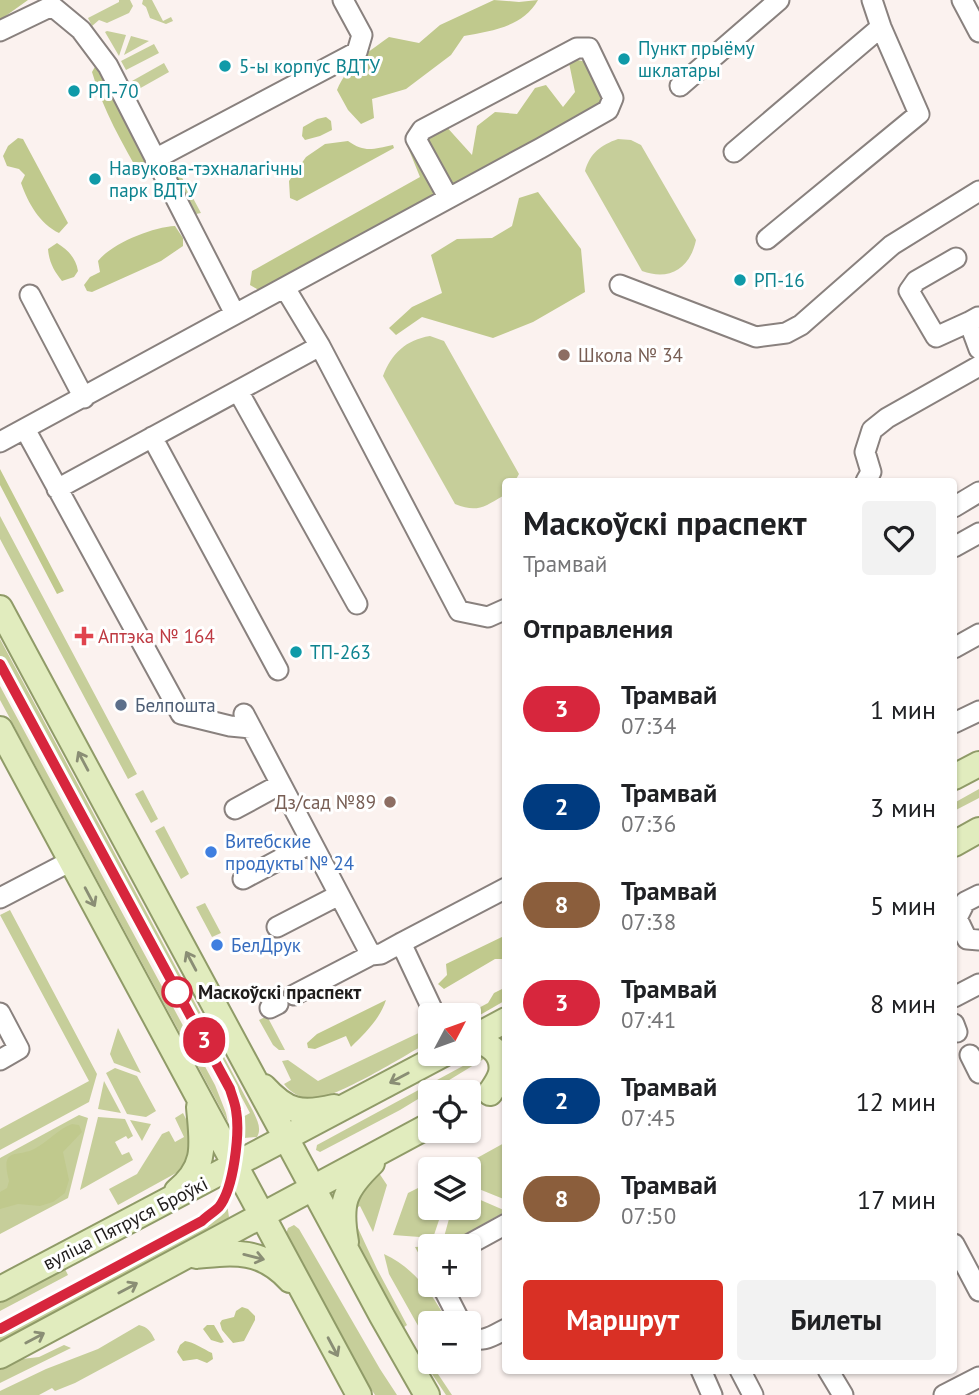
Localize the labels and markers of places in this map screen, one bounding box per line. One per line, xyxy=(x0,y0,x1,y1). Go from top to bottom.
place label: Пункт прыёму шклатары xyxy=(638,36,755,82)
marker: Пункт прыёму шклатары xyxy=(616,51,632,67)
place label: 5-ы корпус ВДТУ xyxy=(239,54,380,78)
marker: 5-ы корпус ВДТУ xyxy=(217,58,233,74)
place label: РП-70 xyxy=(88,79,139,103)
marker: РП-70 xyxy=(66,83,82,99)
place label: Навукова-тэхналагічны парк ВДТУ xyxy=(109,156,303,202)
marker: Навукова-тэхналагічны парк ВДТУ xyxy=(87,171,103,187)
place label: РП-16 xyxy=(754,268,805,292)
marker: РП-16 xyxy=(732,272,748,288)
place label: Школа № 34 xyxy=(578,343,683,367)
marker: Школа № 34 xyxy=(556,347,572,363)
place label: Аптэка № 164 xyxy=(98,624,215,648)
marker: Аптэка № 164 xyxy=(76,628,92,644)
place label: ТП-263 xyxy=(310,640,371,664)
marker: ТП-263 xyxy=(288,644,304,660)
place label: Белпошта xyxy=(135,693,216,717)
marker: Белпошта xyxy=(113,697,129,713)
place label: Дз/сад №89 xyxy=(275,790,376,814)
marker: Дз/сад №89 xyxy=(382,794,398,810)
place label: Витебские продукты № 24 xyxy=(225,829,354,875)
marker: Витебские продукты № 24 xyxy=(203,844,219,860)
place label: БелДрук xyxy=(231,933,301,957)
marker: БелДрук xyxy=(209,937,225,953)
marker: Маскоўскі праспект xyxy=(162,977,192,1007)
place label: Маскоўскі праспект xyxy=(198,980,361,1004)

